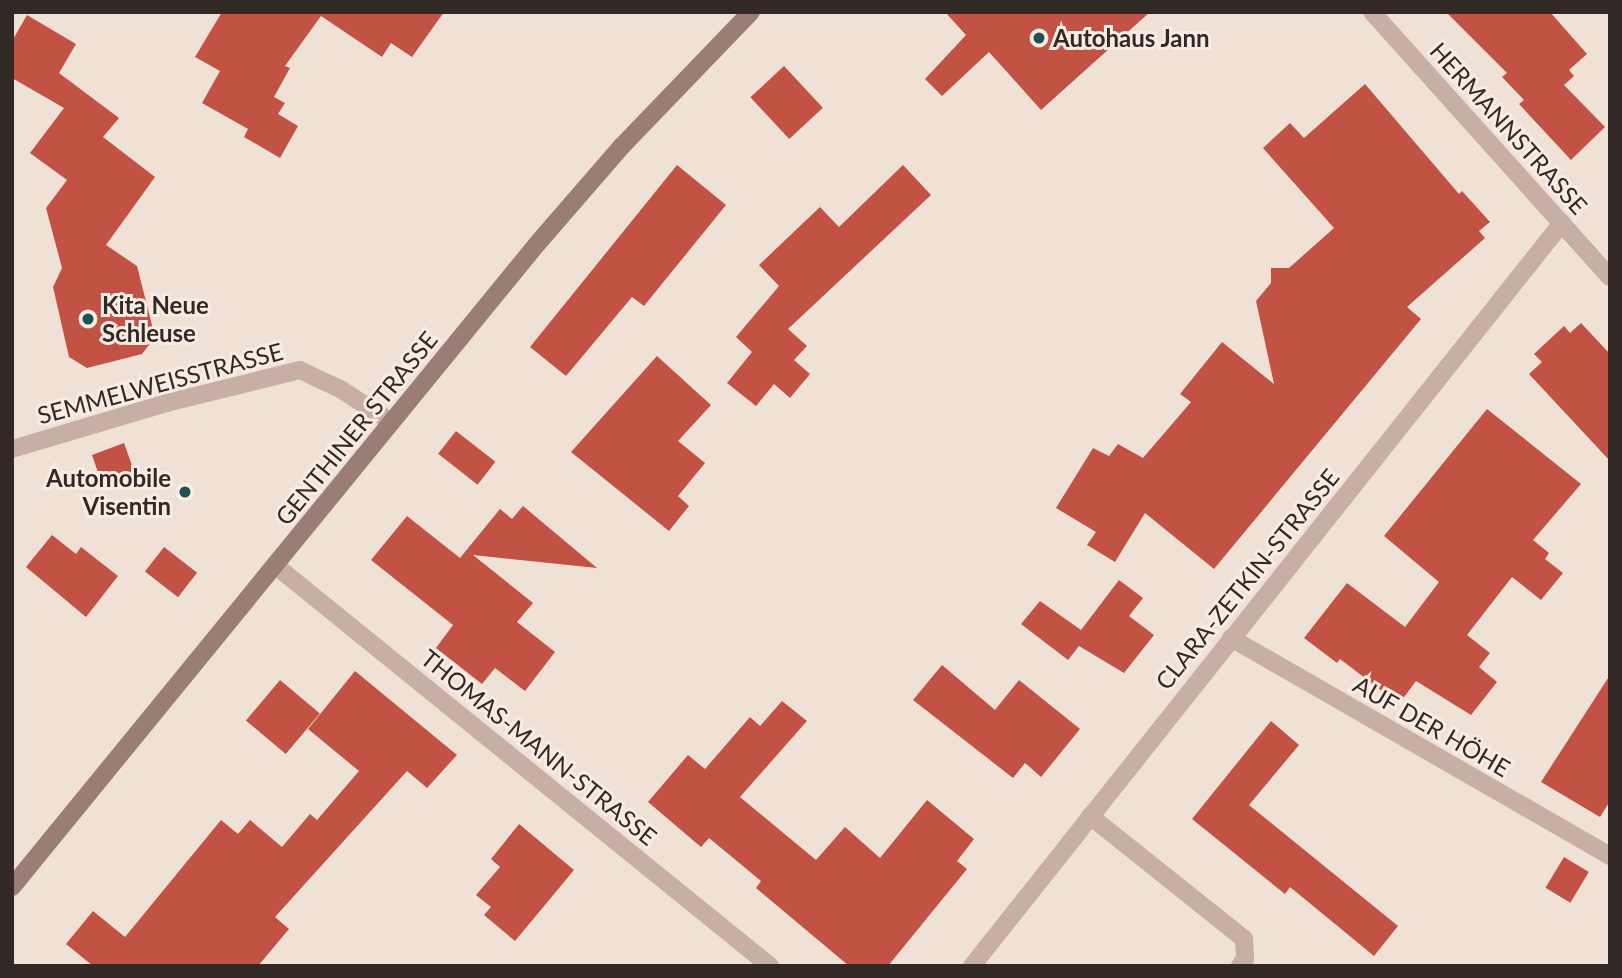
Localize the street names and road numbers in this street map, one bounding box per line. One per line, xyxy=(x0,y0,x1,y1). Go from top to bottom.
street label: HERMANNSTRASSE xyxy=(1424,36,1594,220)
street label: GENTHINER STRASSE xyxy=(269,325,443,531)
street label: SEMMELWEISSTRASSE xyxy=(34,336,286,430)
street label: CLARA-ZETKIN-STRASSE xyxy=(1149,463,1345,695)
street label: THOMAS-MANN-STRASSE xyxy=(415,643,663,851)
street label: AUF DER HÖHE xyxy=(1348,669,1516,783)

